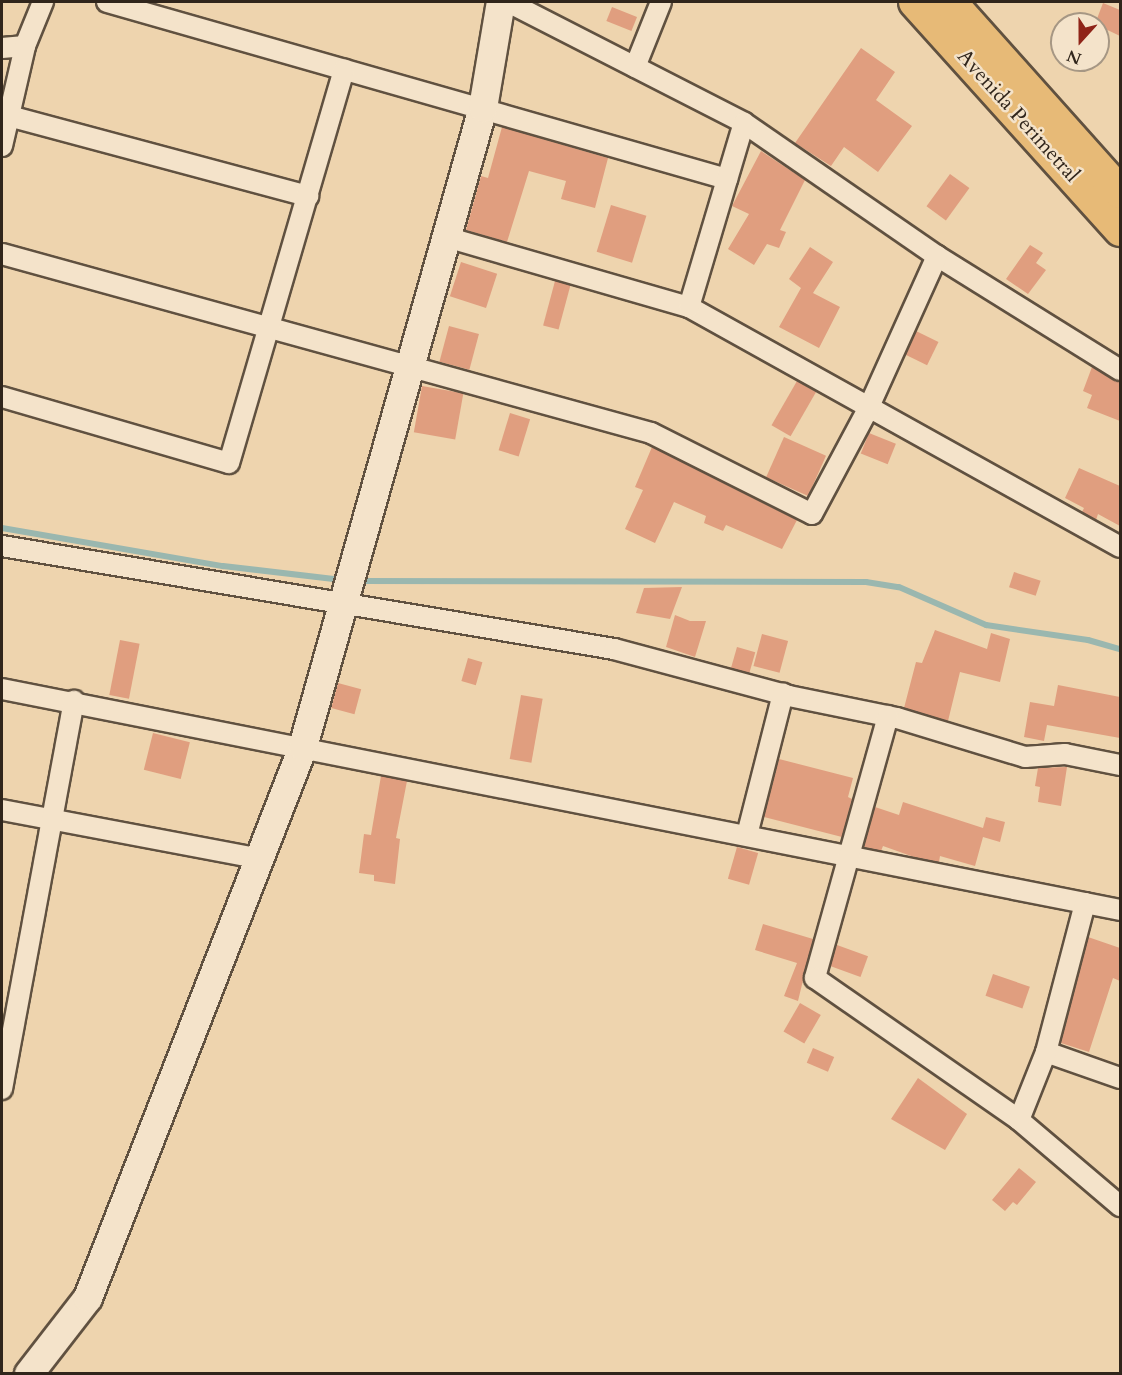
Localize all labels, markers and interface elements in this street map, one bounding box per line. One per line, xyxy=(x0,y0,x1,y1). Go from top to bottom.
north arrow xyxy=(1050,12,1110,72)
street label: Avenida Perimetral xyxy=(952,44,1084,188)
text: N xyxy=(1064,44,1085,70)

